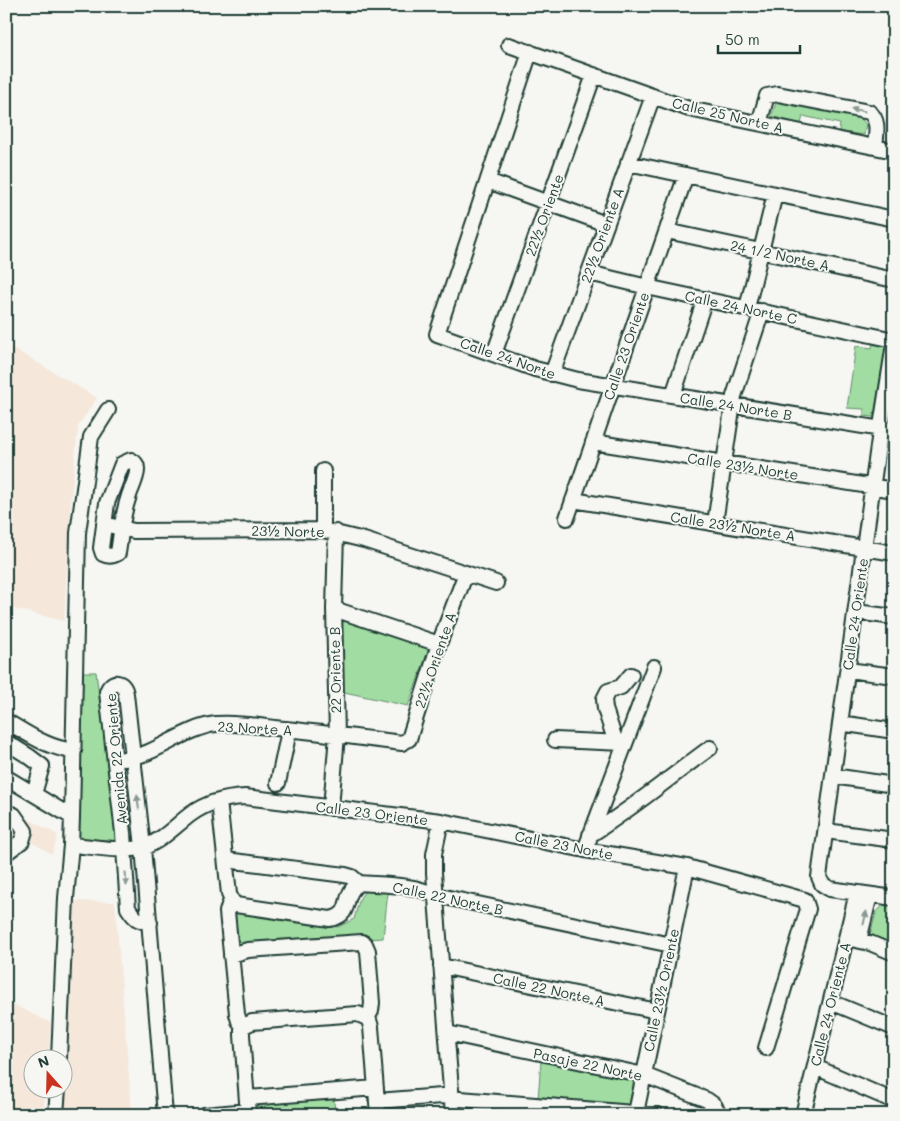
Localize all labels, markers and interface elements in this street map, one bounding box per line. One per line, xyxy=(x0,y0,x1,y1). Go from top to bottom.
scale bar xyxy=(718,22,800,54)
text: 50 m xyxy=(725,29,760,49)
street label: Calle 25 Norte A xyxy=(670,93,786,137)
one-way arrow xyxy=(851,106,866,114)
street label: 22½ Oriente xyxy=(520,171,568,259)
street label: 22½ Oriente A xyxy=(576,185,628,285)
street label: 24 1/2 Norte A xyxy=(729,235,831,275)
street label: Calle 24 Norte C xyxy=(683,286,799,328)
street label: Calle 23 Oriente xyxy=(599,289,653,403)
street label: Calle 24 Norte xyxy=(458,333,558,383)
street label: Calle 24 Norte B xyxy=(679,388,793,424)
street label: Calle 23½ Norte xyxy=(686,448,800,484)
street label: Calle 23½ Norte A xyxy=(669,507,797,545)
street label: 23½ Norte xyxy=(251,521,325,541)
street label: Calle 24 Oriente xyxy=(838,557,872,671)
street label: 22½ Oriente A xyxy=(410,610,460,710)
street label: 22 Oriente B xyxy=(325,626,345,714)
street label: Avenida 22 Oriente xyxy=(101,692,131,826)
street label: 23 Norte A xyxy=(217,717,293,739)
one-way arrow xyxy=(134,794,142,810)
street label: Calle 23 Oriente xyxy=(315,797,429,829)
street label: Calle 23 Norte xyxy=(513,826,615,864)
one-way arrow xyxy=(123,872,131,888)
street label: Calle 22 Norte B xyxy=(391,877,505,919)
one-way arrow xyxy=(861,909,869,925)
street label: Calle 23½ Oriente xyxy=(639,927,683,1053)
street label: Calle 24 Oriente A xyxy=(805,940,855,1068)
street label: Calle 22 Norte A xyxy=(491,968,607,1010)
street label: Pasaje 22 Norte xyxy=(532,1043,644,1085)
north arrow xyxy=(22,1048,72,1098)
text: N xyxy=(35,1051,52,1072)

